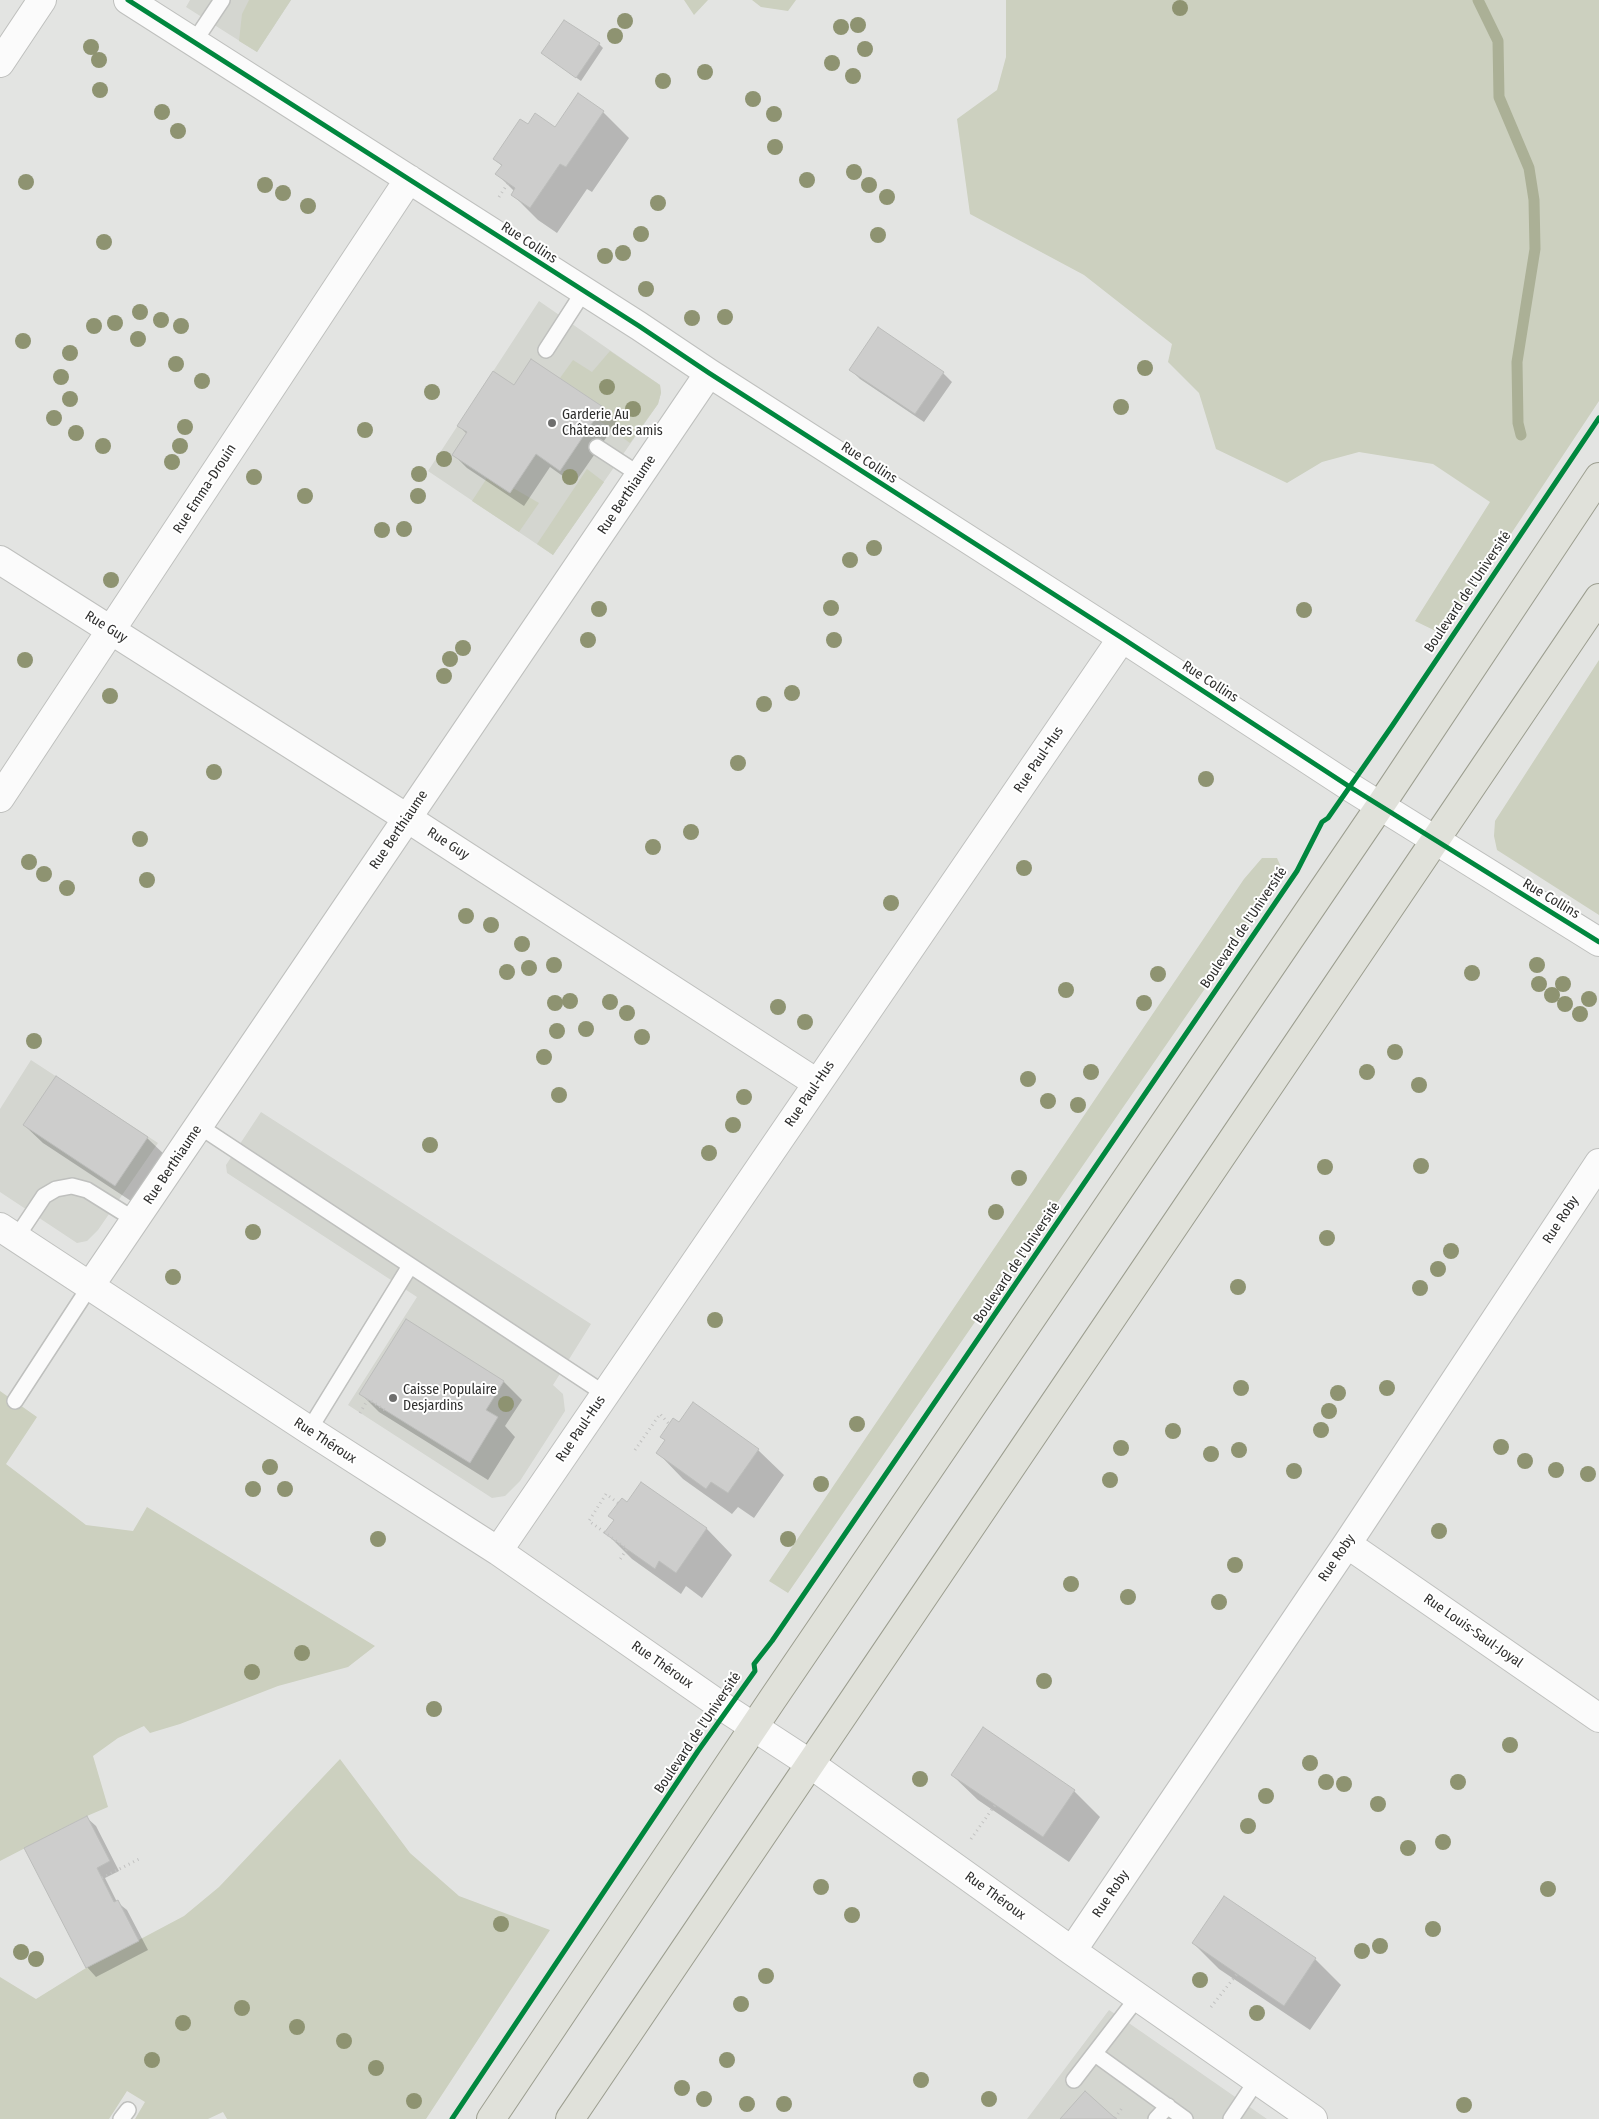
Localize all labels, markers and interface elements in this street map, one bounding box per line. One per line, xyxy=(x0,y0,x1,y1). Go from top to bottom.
street label: Rue Collins xyxy=(498,219,560,267)
place label: Garderie Au Château des amis xyxy=(562,407,663,440)
marker: Garderie Au Château des amis xyxy=(546,417,558,429)
street label: Rue Collins xyxy=(838,439,900,487)
street label: Rue Emma-Drouin xyxy=(170,441,240,537)
street label: Rue Berthiaume xyxy=(594,452,660,538)
street label: Boulevard de l'Université xyxy=(1421,528,1515,656)
street label: Rue Guy xyxy=(82,607,130,647)
street label: Rue Collins xyxy=(1179,658,1241,706)
street label: Rue Paul-Hus xyxy=(1011,724,1067,796)
street label: Rue Berthiaume xyxy=(366,787,432,873)
street label: Rue Guy xyxy=(424,824,472,864)
street label: Boulevard de l'Université xyxy=(1197,864,1291,992)
street label: Rue Collins xyxy=(1519,875,1583,923)
street label: Rue Paul-Hus xyxy=(782,1058,838,1130)
street label: Rue Berthiaume xyxy=(140,1122,206,1208)
street label: Rue Roby xyxy=(1539,1193,1583,1247)
street label: Boulevard de l'Université xyxy=(970,1199,1064,1327)
place label: Caisse Populaire Desjardins xyxy=(403,1382,497,1414)
marker: Caisse Populaire Desjardins xyxy=(387,1392,399,1404)
street label: Rue Paul-Hus xyxy=(553,1393,609,1465)
street label: Rue Théroux xyxy=(291,1415,359,1467)
street label: Rue Roby xyxy=(1315,1531,1359,1585)
street label: Rue Louis-Saul-Joyal xyxy=(1420,1591,1526,1671)
street label: Rue Théroux xyxy=(628,1638,696,1692)
street label: Boulevard de l'Université xyxy=(651,1669,745,1797)
street label: Rue Roby xyxy=(1089,1867,1133,1921)
street label: Rue Théroux xyxy=(961,1868,1029,1924)

